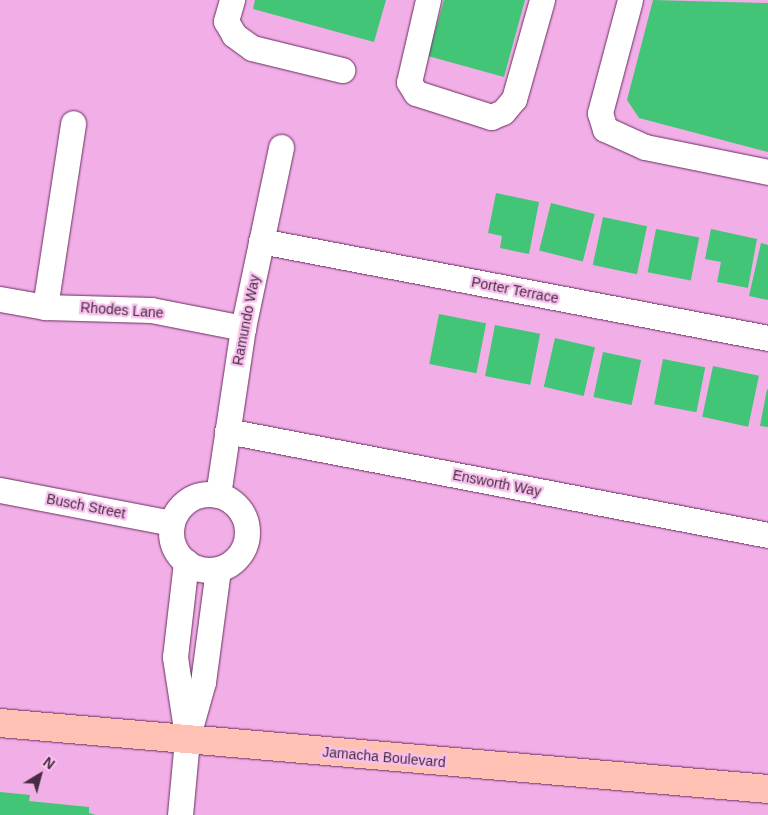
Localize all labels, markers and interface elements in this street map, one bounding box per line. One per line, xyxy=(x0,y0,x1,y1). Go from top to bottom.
street label: Ramundo Way xyxy=(229,273,263,367)
street label: Porter Terrace xyxy=(470,273,560,307)
street label: Rhodes Lane xyxy=(80,299,164,321)
street label: Ensworth Way xyxy=(451,466,543,500)
street label: Busch Street xyxy=(45,490,127,522)
street label: Jamacha Boulevard xyxy=(322,743,446,771)
north arrow xyxy=(15,750,65,800)
text: N xyxy=(40,754,58,772)

